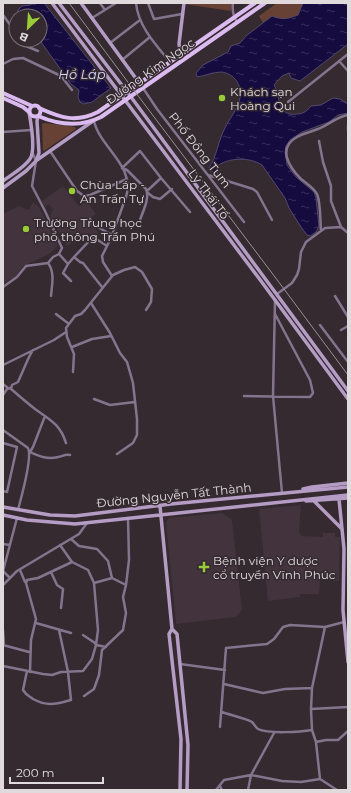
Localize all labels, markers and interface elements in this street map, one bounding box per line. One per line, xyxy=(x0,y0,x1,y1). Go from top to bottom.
north arrow xyxy=(8,8,48,48)
text: B xyxy=(17,29,31,45)
street label: Đường Kim Ngọc xyxy=(103,35,197,107)
water label: Hồ Láp xyxy=(58,66,106,82)
place label: Khách sạn Hoàng Qui xyxy=(230,84,295,113)
marker: Khách sạn Hoàng Qui xyxy=(217,93,227,103)
street label: Phố Đồng Tum xyxy=(166,109,234,191)
street label: Lý Thái Tổ xyxy=(185,166,233,222)
place label: Chùa Láp - An Trấn Tự xyxy=(80,177,145,206)
marker: Chùa Láp - An Trấn Tự xyxy=(67,186,77,196)
place label: Trường Trung học phổ thông Trần Phú xyxy=(34,215,155,244)
marker: Trường Trung học phổ thông Trần Phú xyxy=(21,224,31,234)
street label: Đường Nguyễn Tất Thành xyxy=(96,479,252,511)
place label: Bệnh viện Y dược cổ truyền Vĩnh Phúc xyxy=(213,553,336,582)
marker: Bệnh viện Y dược cổ truyền Vĩnh Phúc xyxy=(198,561,210,573)
scale bar xyxy=(10,759,103,785)
text: 200 m xyxy=(16,765,55,780)

